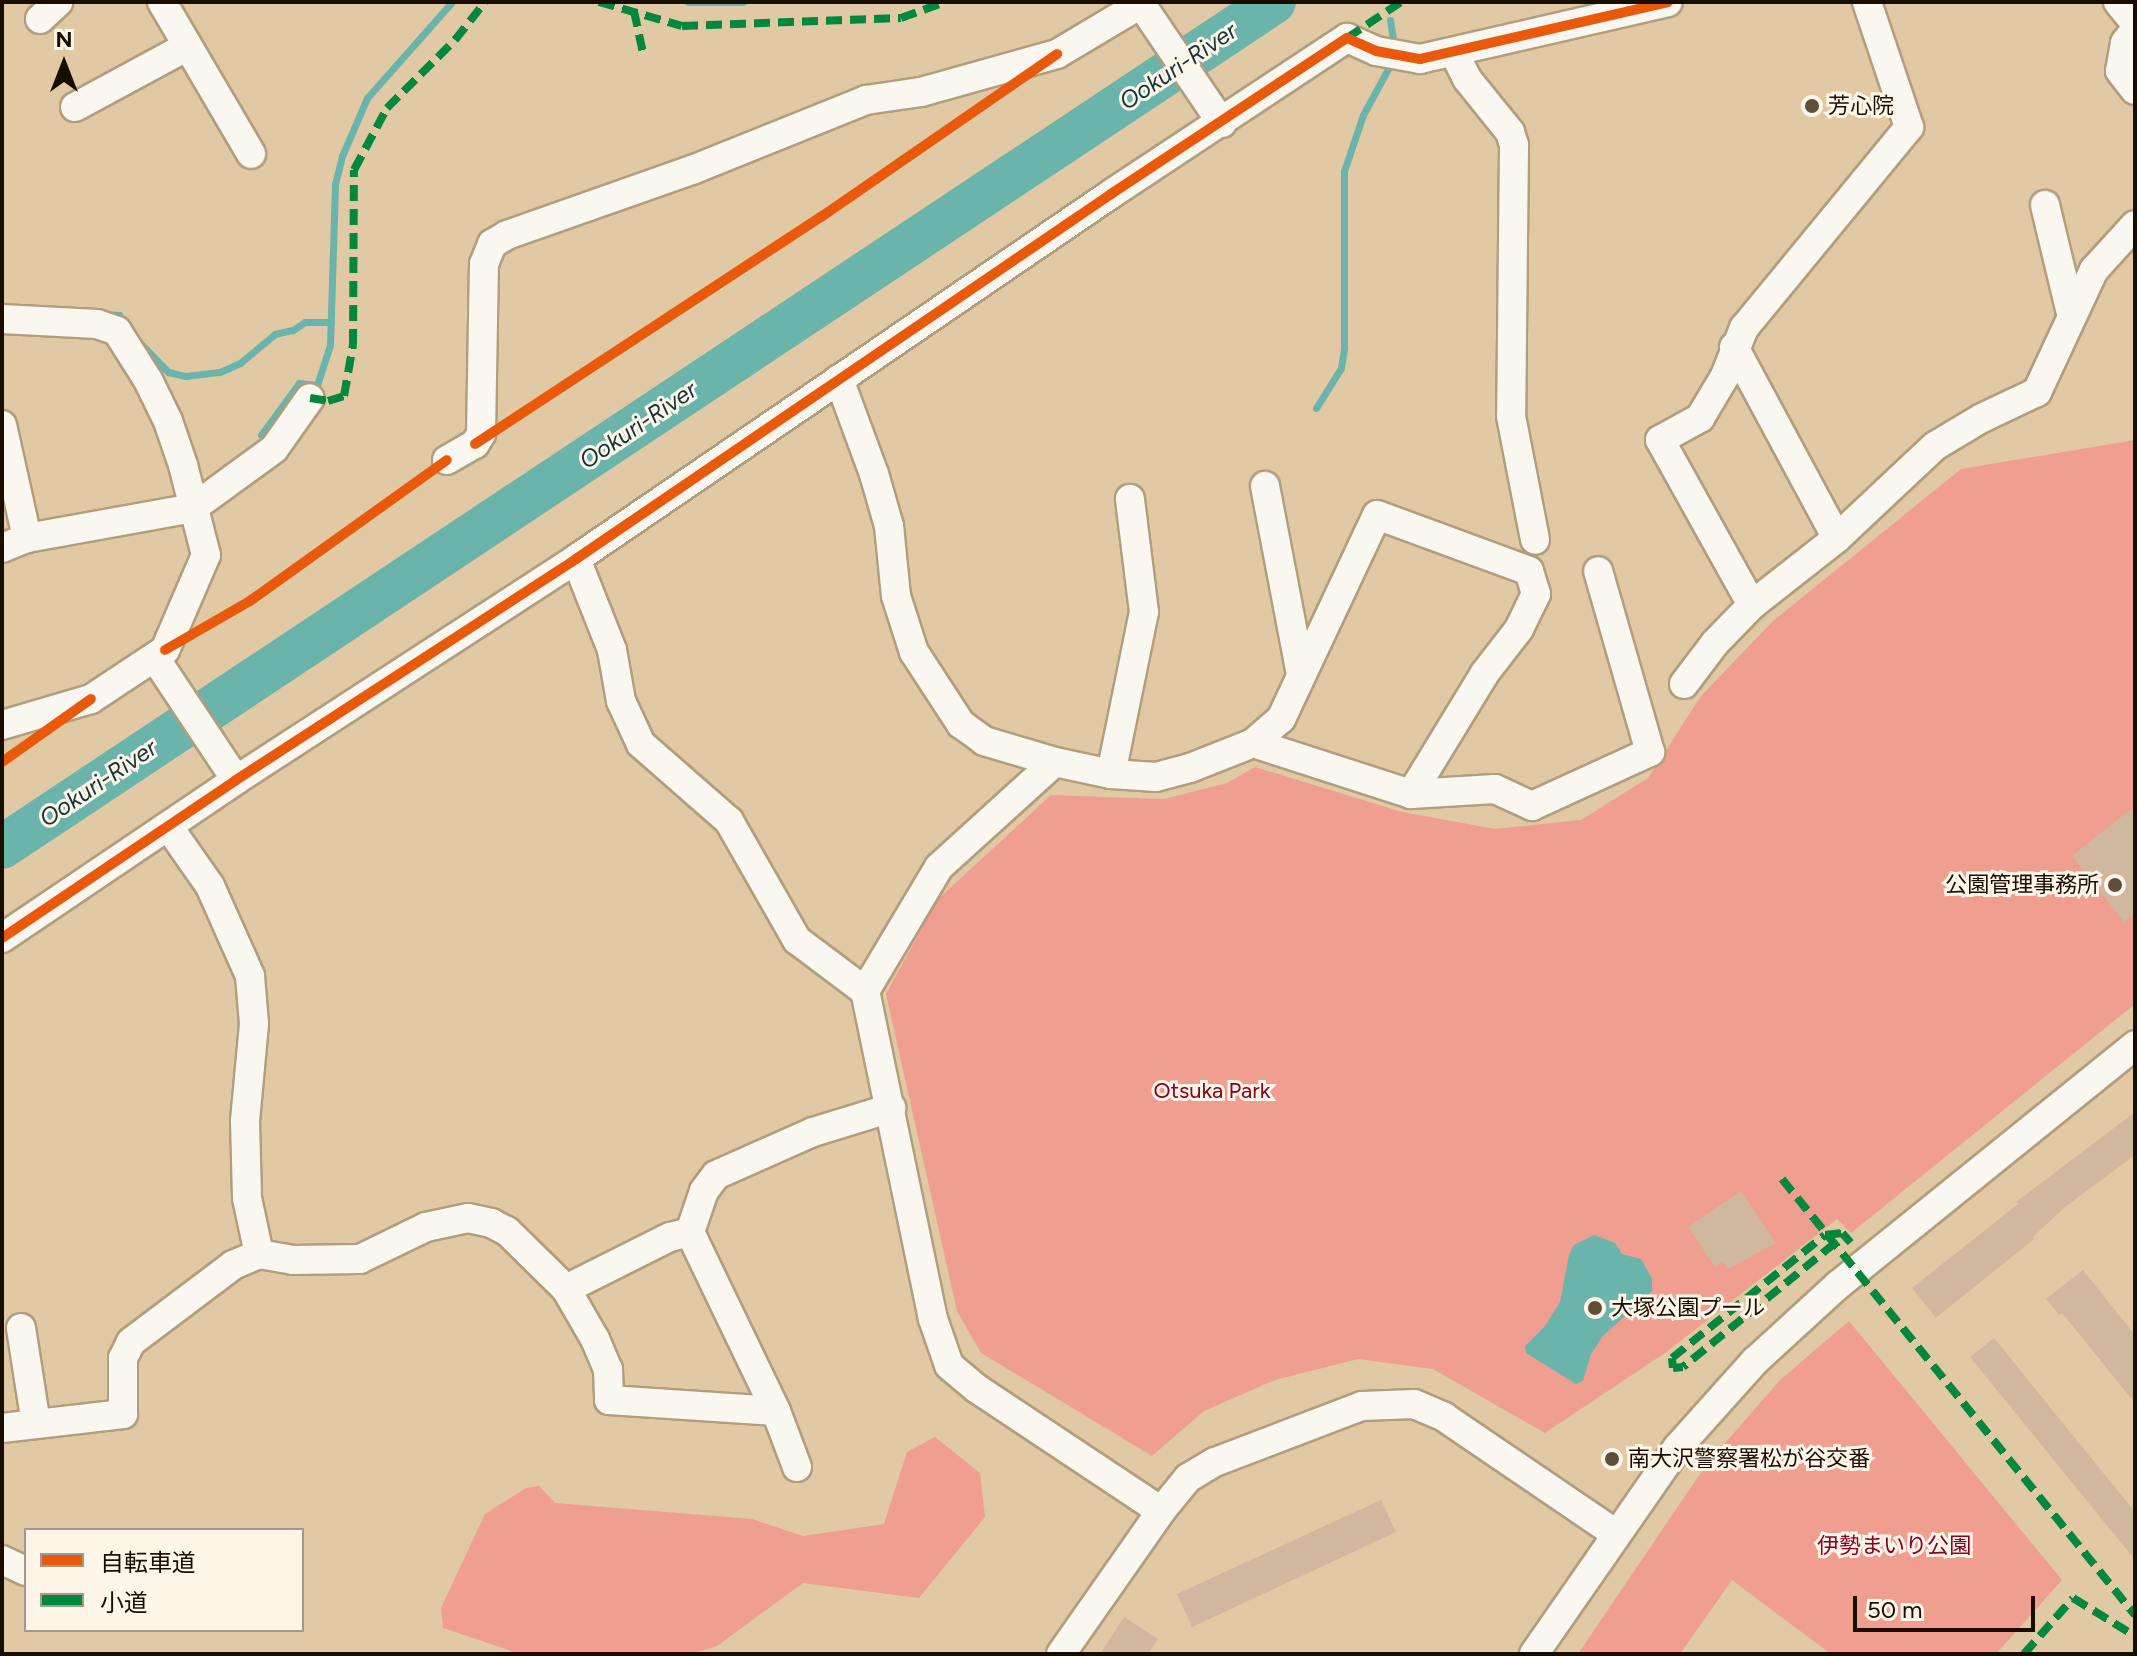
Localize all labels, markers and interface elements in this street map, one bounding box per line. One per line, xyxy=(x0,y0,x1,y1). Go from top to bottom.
water label: Ookuri-River xyxy=(1114,16,1242,116)
north arrow xyxy=(24,24,104,104)
text: N xyxy=(55,26,73,53)
place label: 芳心院 xyxy=(1828,93,1894,119)
marker: 芳心院 xyxy=(1803,97,1821,115)
water label: Ookuri-River xyxy=(574,375,702,475)
water label: Ookuri-River xyxy=(34,733,162,833)
place label: 公園管理事務所 xyxy=(1945,872,2099,898)
marker: 公園管理事務所 xyxy=(2106,876,2124,894)
park label: Otsuka Park xyxy=(1154,1078,1270,1104)
place label: 大塚公園プール xyxy=(1611,1295,1765,1321)
marker: 大塚公園プール xyxy=(1586,1299,1604,1317)
place label: 南大沢警察署松が谷交番 xyxy=(1628,1446,1870,1472)
marker: 南大沢警察署松が谷交番 xyxy=(1603,1450,1621,1468)
legend xyxy=(24,1528,304,1632)
park label: 伊勢まいり公園 xyxy=(1817,1533,1971,1559)
text: 自転車道 xyxy=(100,1548,196,1577)
scale bar xyxy=(1857,1580,2039,1630)
text: 小道 xyxy=(100,1588,148,1617)
text: 50 m xyxy=(1867,1595,1923,1624)

